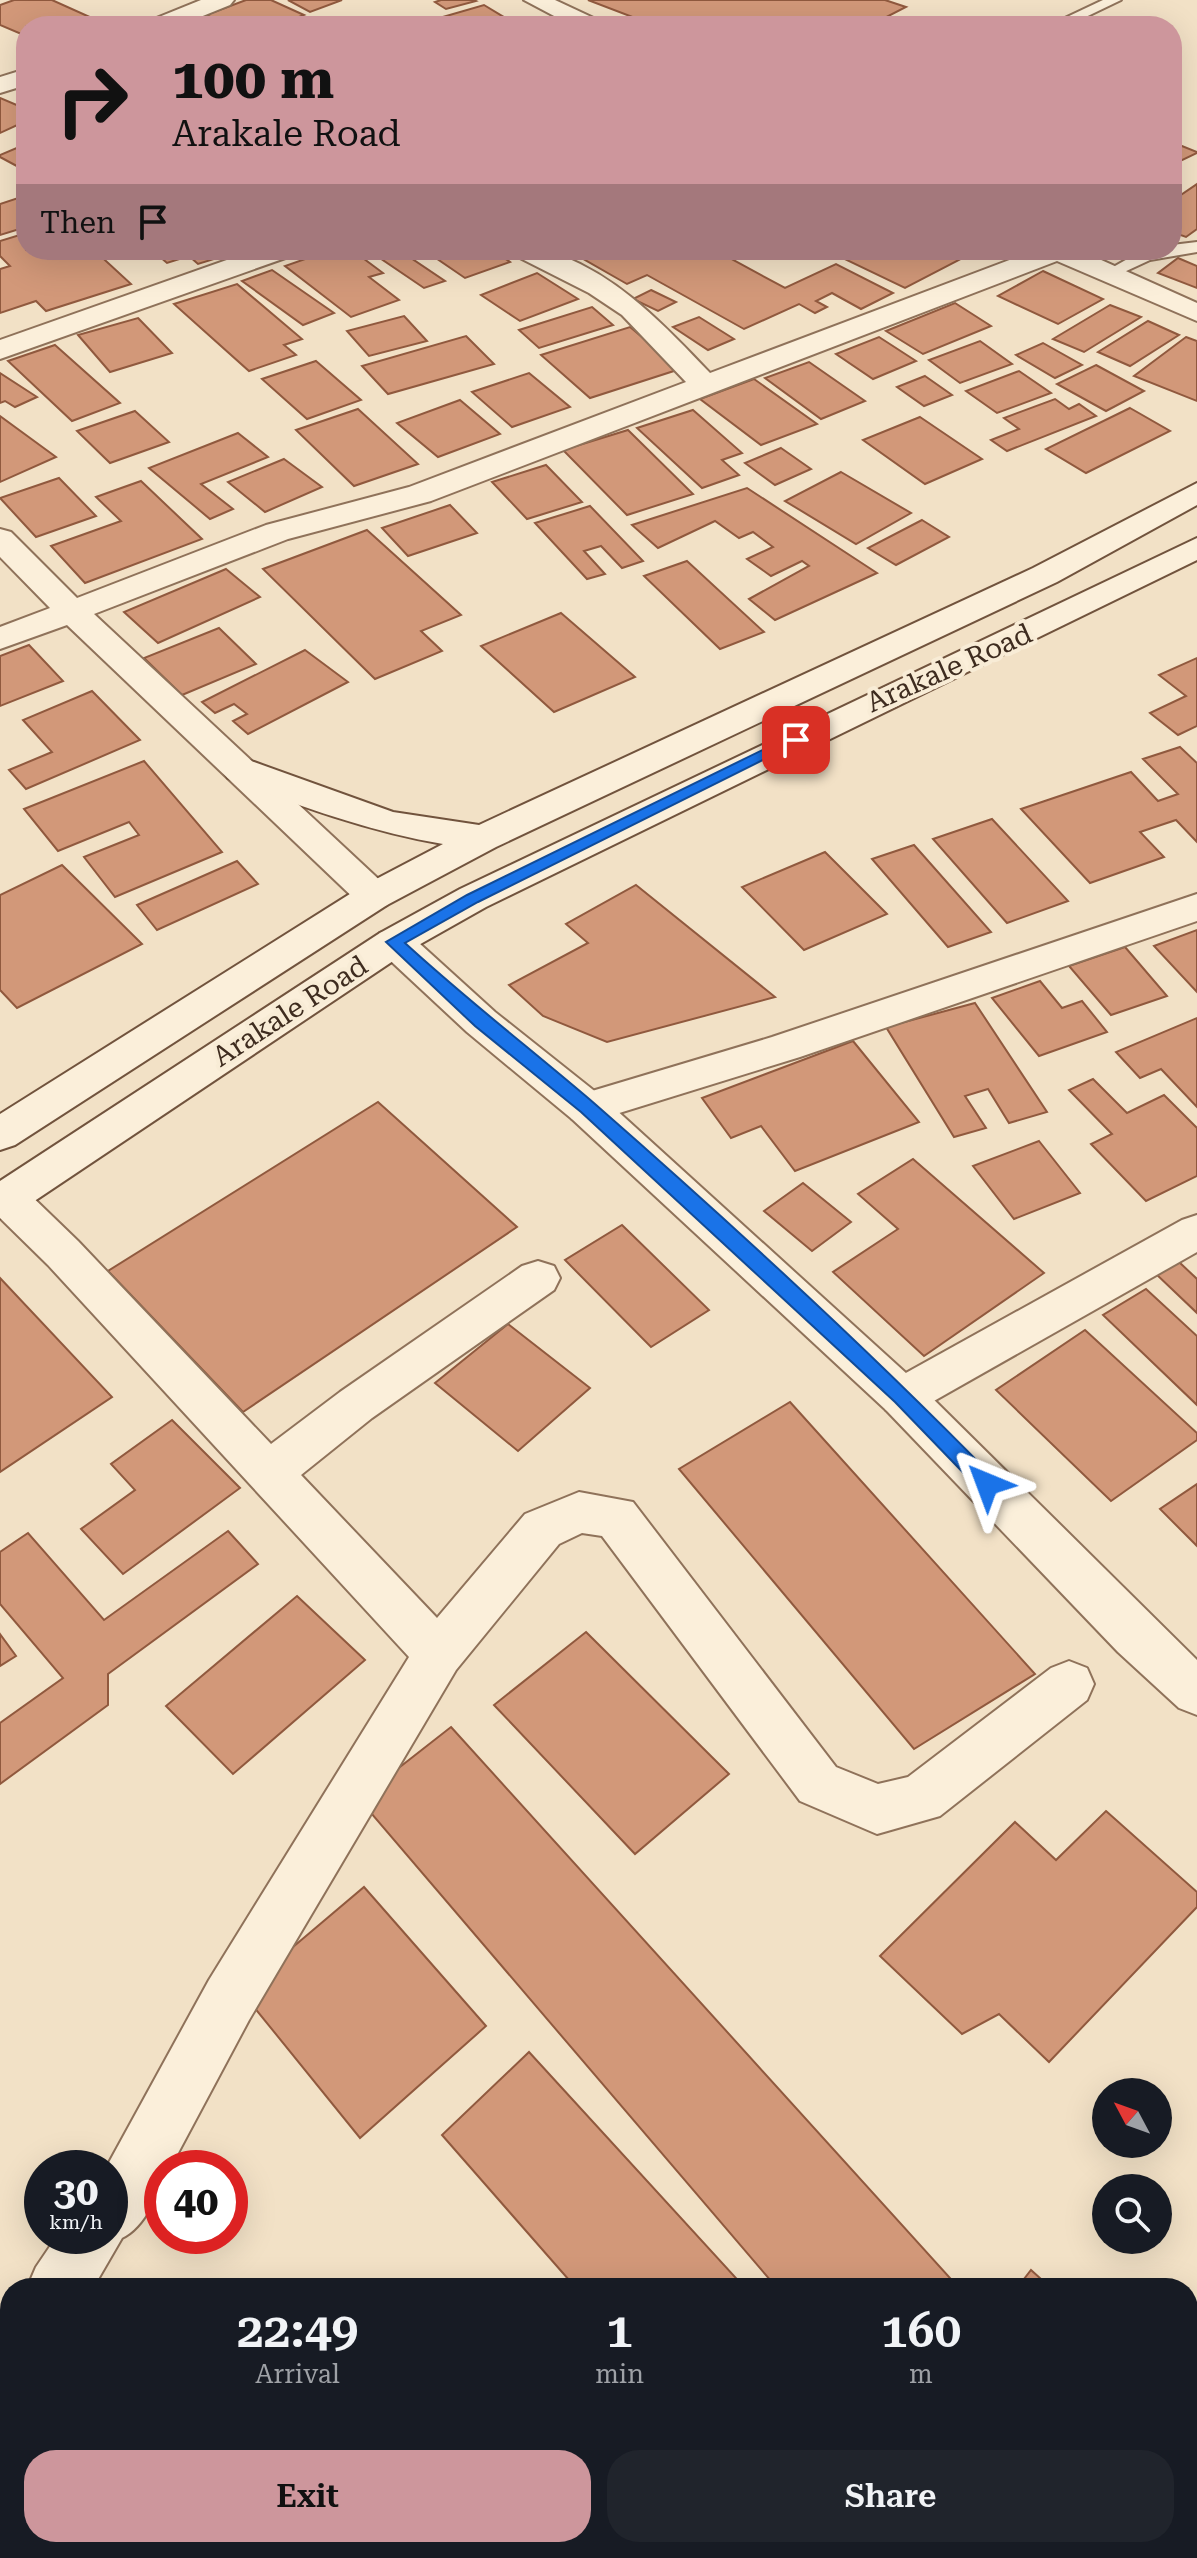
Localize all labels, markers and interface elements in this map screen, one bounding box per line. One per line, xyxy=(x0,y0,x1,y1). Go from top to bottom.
text: 100 m xyxy=(172,46,334,112)
icon: right xyxy=(40,48,144,152)
text: Arakale Road xyxy=(172,113,401,155)
icon: arrive xyxy=(131,200,175,244)
text: Then xyxy=(40,205,115,240)
street label: Arakale Road xyxy=(861,617,1037,719)
pin xyxy=(762,706,830,774)
icon: arrive xyxy=(774,718,818,762)
street label: Arakale Road xyxy=(206,949,374,1073)
position arrow xyxy=(945,1442,1029,1526)
north arrow xyxy=(1092,2078,1172,2158)
map controls xyxy=(1092,2078,1172,2254)
speed limit sign: 40 xyxy=(144,2150,248,2254)
text: 30 xyxy=(54,2168,98,2215)
button: search xyxy=(1092,2174,1172,2254)
text: km/h xyxy=(49,2210,103,2234)
text: 22:49 xyxy=(237,2303,358,2359)
text: 1 xyxy=(606,2303,633,2359)
text: 160 xyxy=(881,2303,961,2359)
text: Arrival xyxy=(255,2359,340,2389)
text: min xyxy=(595,2359,644,2389)
text: m xyxy=(909,2359,933,2389)
button: Exit xyxy=(24,2450,591,2542)
button: Share xyxy=(607,2450,1174,2542)

